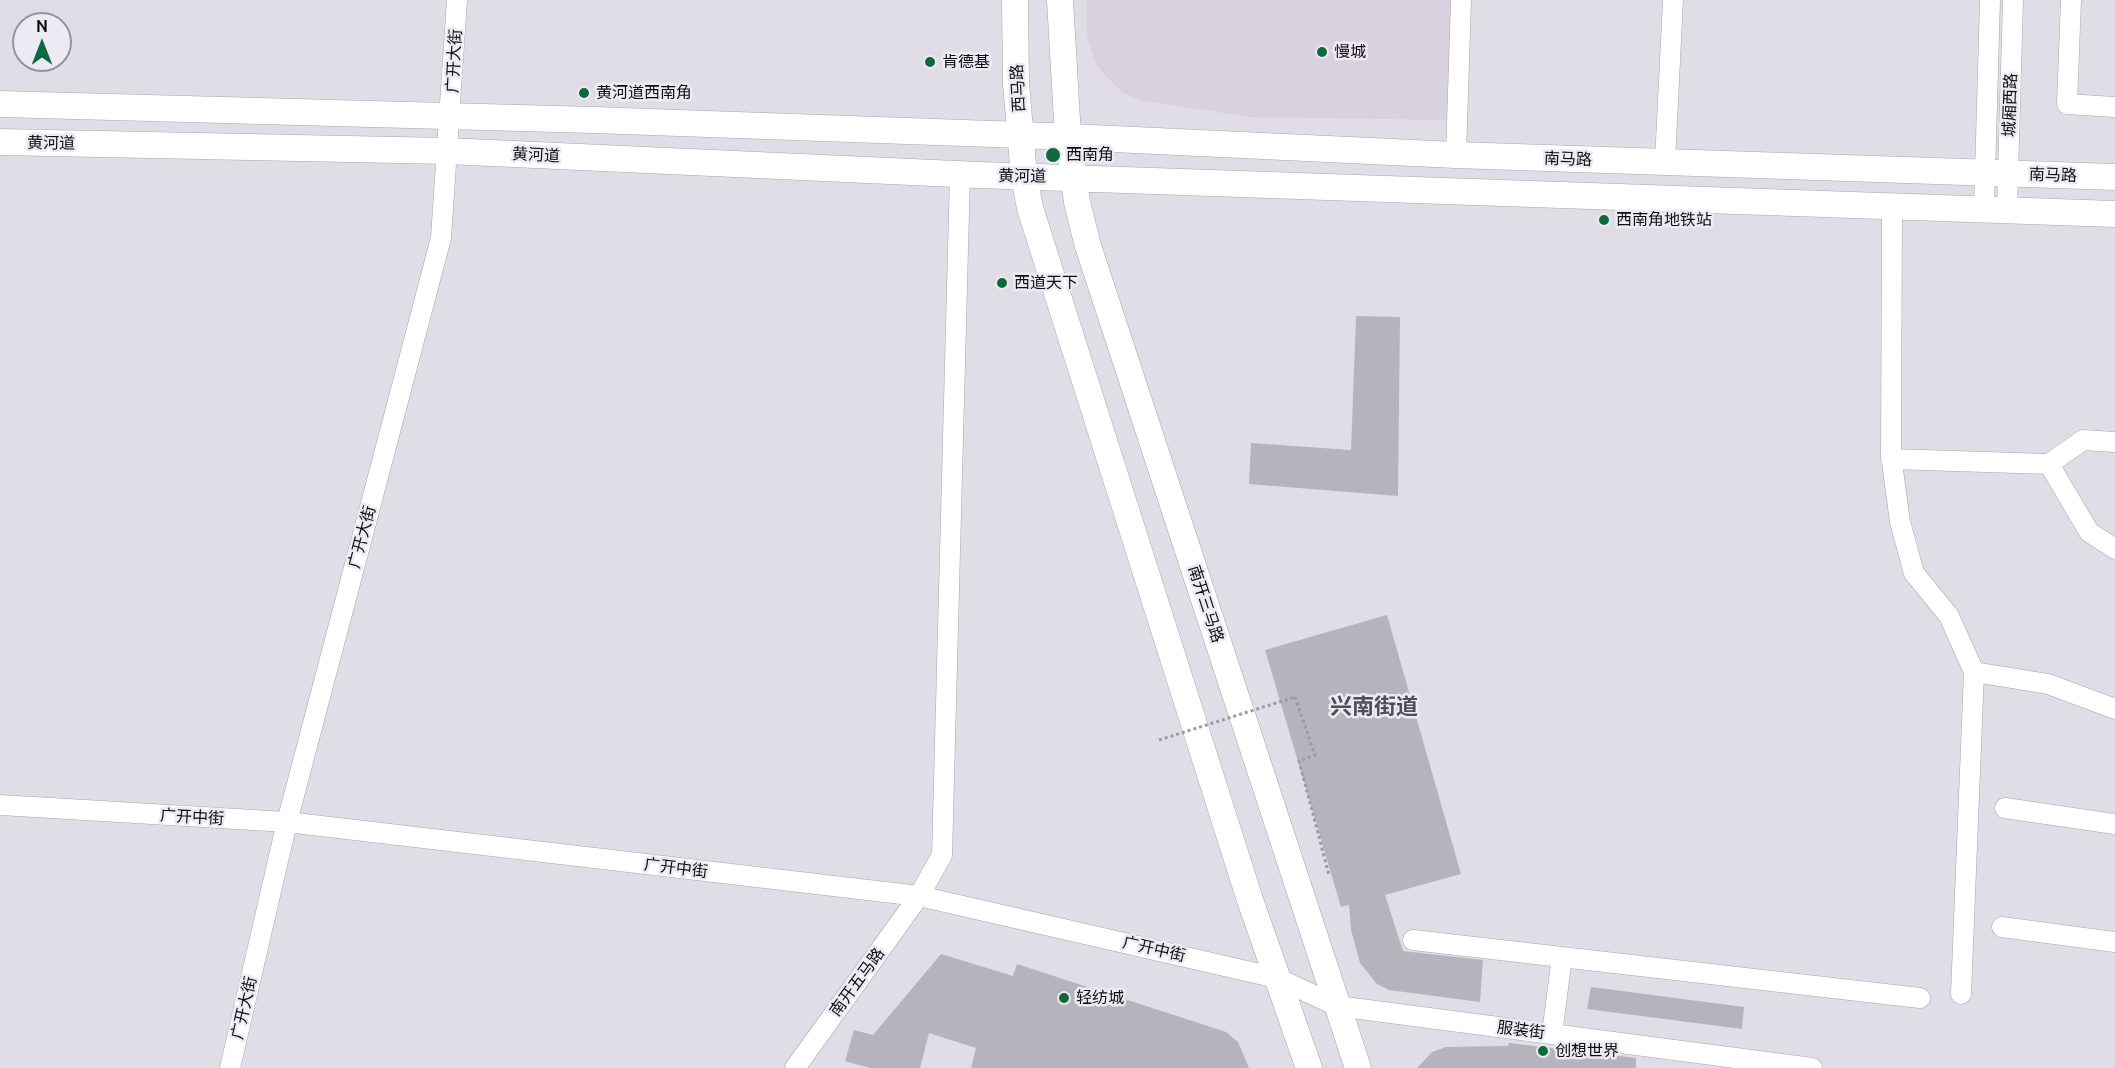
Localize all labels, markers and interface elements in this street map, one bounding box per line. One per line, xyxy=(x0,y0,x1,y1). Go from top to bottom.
north arrow xyxy=(12,12,72,72)
text: N xyxy=(36,17,48,35)
street label: 广开大街 xyxy=(443,29,465,93)
place label: 慢城 xyxy=(1334,42,1366,62)
marker: 慢城 xyxy=(1315,45,1329,59)
place label: 肯德基 xyxy=(942,52,990,72)
marker: 肯德基 xyxy=(923,55,937,69)
street label: 西马路 xyxy=(1007,64,1029,112)
street label: 城厢西路 xyxy=(1999,73,2021,137)
place label: 黄河道西南角 xyxy=(596,83,692,103)
marker: 黄河道西南角 xyxy=(577,86,591,100)
street label: 黄河道 xyxy=(27,133,75,153)
street label: 黄河道 xyxy=(512,144,560,166)
place label: 西南角 xyxy=(1066,145,1114,165)
marker: 西南角 xyxy=(1044,146,1062,164)
street label: 南马路 xyxy=(1544,149,1592,169)
street label: 南马路 xyxy=(2029,165,2077,185)
street label: 黄河道 xyxy=(998,166,1046,186)
place label: 西南角地铁站 xyxy=(1616,210,1712,230)
marker: 西南角地铁站 xyxy=(1597,213,1611,227)
place label: 西道天下 xyxy=(1014,273,1078,293)
marker: 西道天下 xyxy=(995,276,1009,290)
street label: 广开大街 xyxy=(344,504,380,570)
street label: 南开三马路 xyxy=(1185,563,1227,645)
district label: 兴南街道 xyxy=(1330,694,1418,720)
street label: 广开中街 xyxy=(160,806,224,828)
street label: 广开中街 xyxy=(643,855,709,881)
street label: 广开中街 xyxy=(1121,932,1187,966)
street label: 南开五马路 xyxy=(826,944,888,1020)
street label: 广开大街 xyxy=(227,975,261,1041)
place label: 轻纺城 xyxy=(1076,988,1124,1008)
marker: 轻纺城 xyxy=(1057,991,1071,1005)
street label: 服装街 xyxy=(1496,1018,1546,1042)
place label: 创想世界 xyxy=(1555,1041,1619,1061)
marker: 创想世界 xyxy=(1536,1044,1550,1058)

